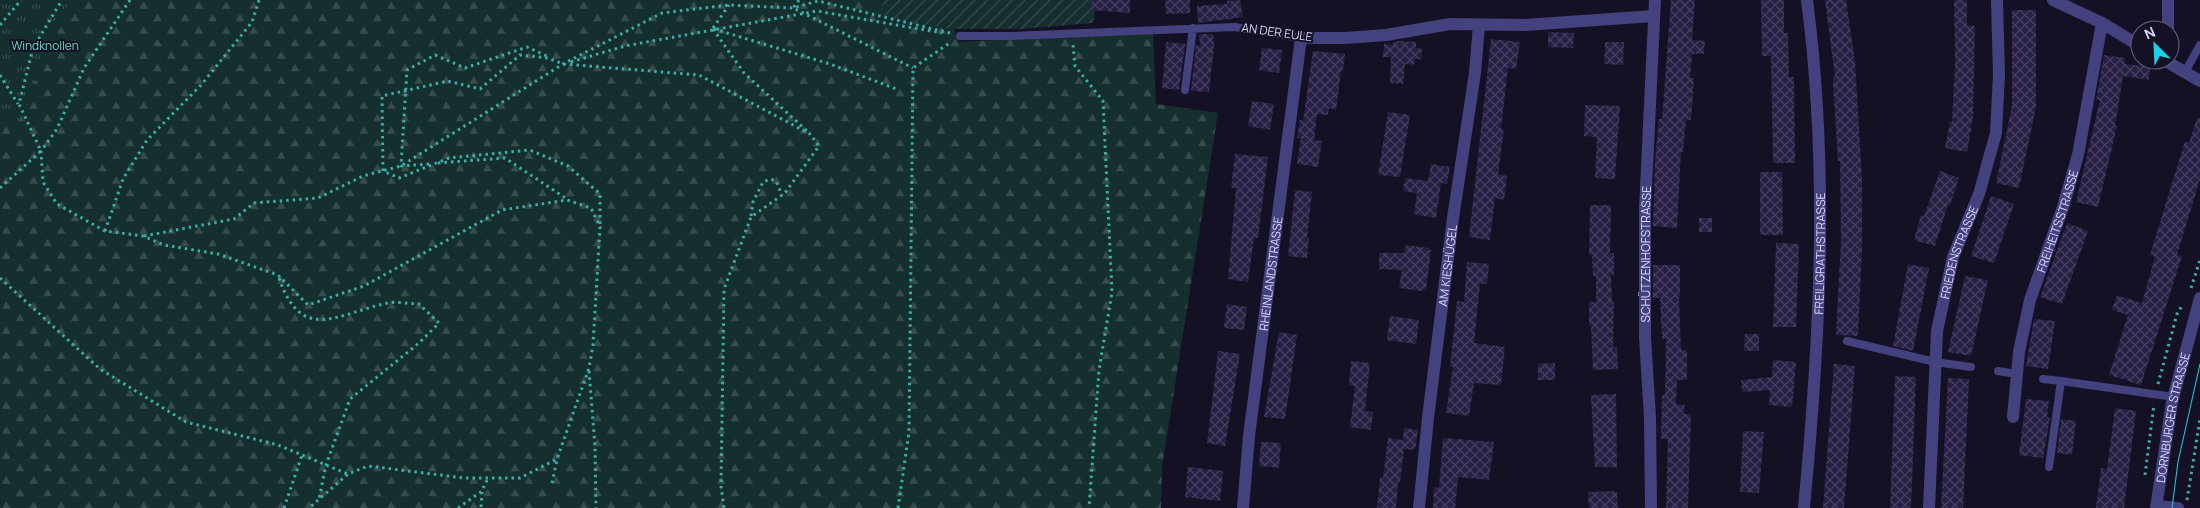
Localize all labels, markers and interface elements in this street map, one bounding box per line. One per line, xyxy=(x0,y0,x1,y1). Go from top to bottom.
street label: AN DER EULE xyxy=(1241,19,1314,45)
north arrow xyxy=(2130,20,2180,70)
text: N xyxy=(2141,22,2158,43)
park label: Windknollen xyxy=(11,37,79,54)
street label: FREIHEITSSTRASSE xyxy=(2032,167,2082,275)
street label: SCHÜTZENHOFSTRASSE xyxy=(1637,185,1655,322)
street label: FREILIGRATHSTRASSE xyxy=(1809,192,1829,315)
street label: FRIEDENSTRASSE xyxy=(1936,203,1982,301)
street label: RHEINLANDSTRASSE xyxy=(1254,215,1286,332)
street label: AM KIESHÜGEL xyxy=(1434,224,1461,307)
street label: DORNBURGER STRASSE xyxy=(2151,350,2194,484)

